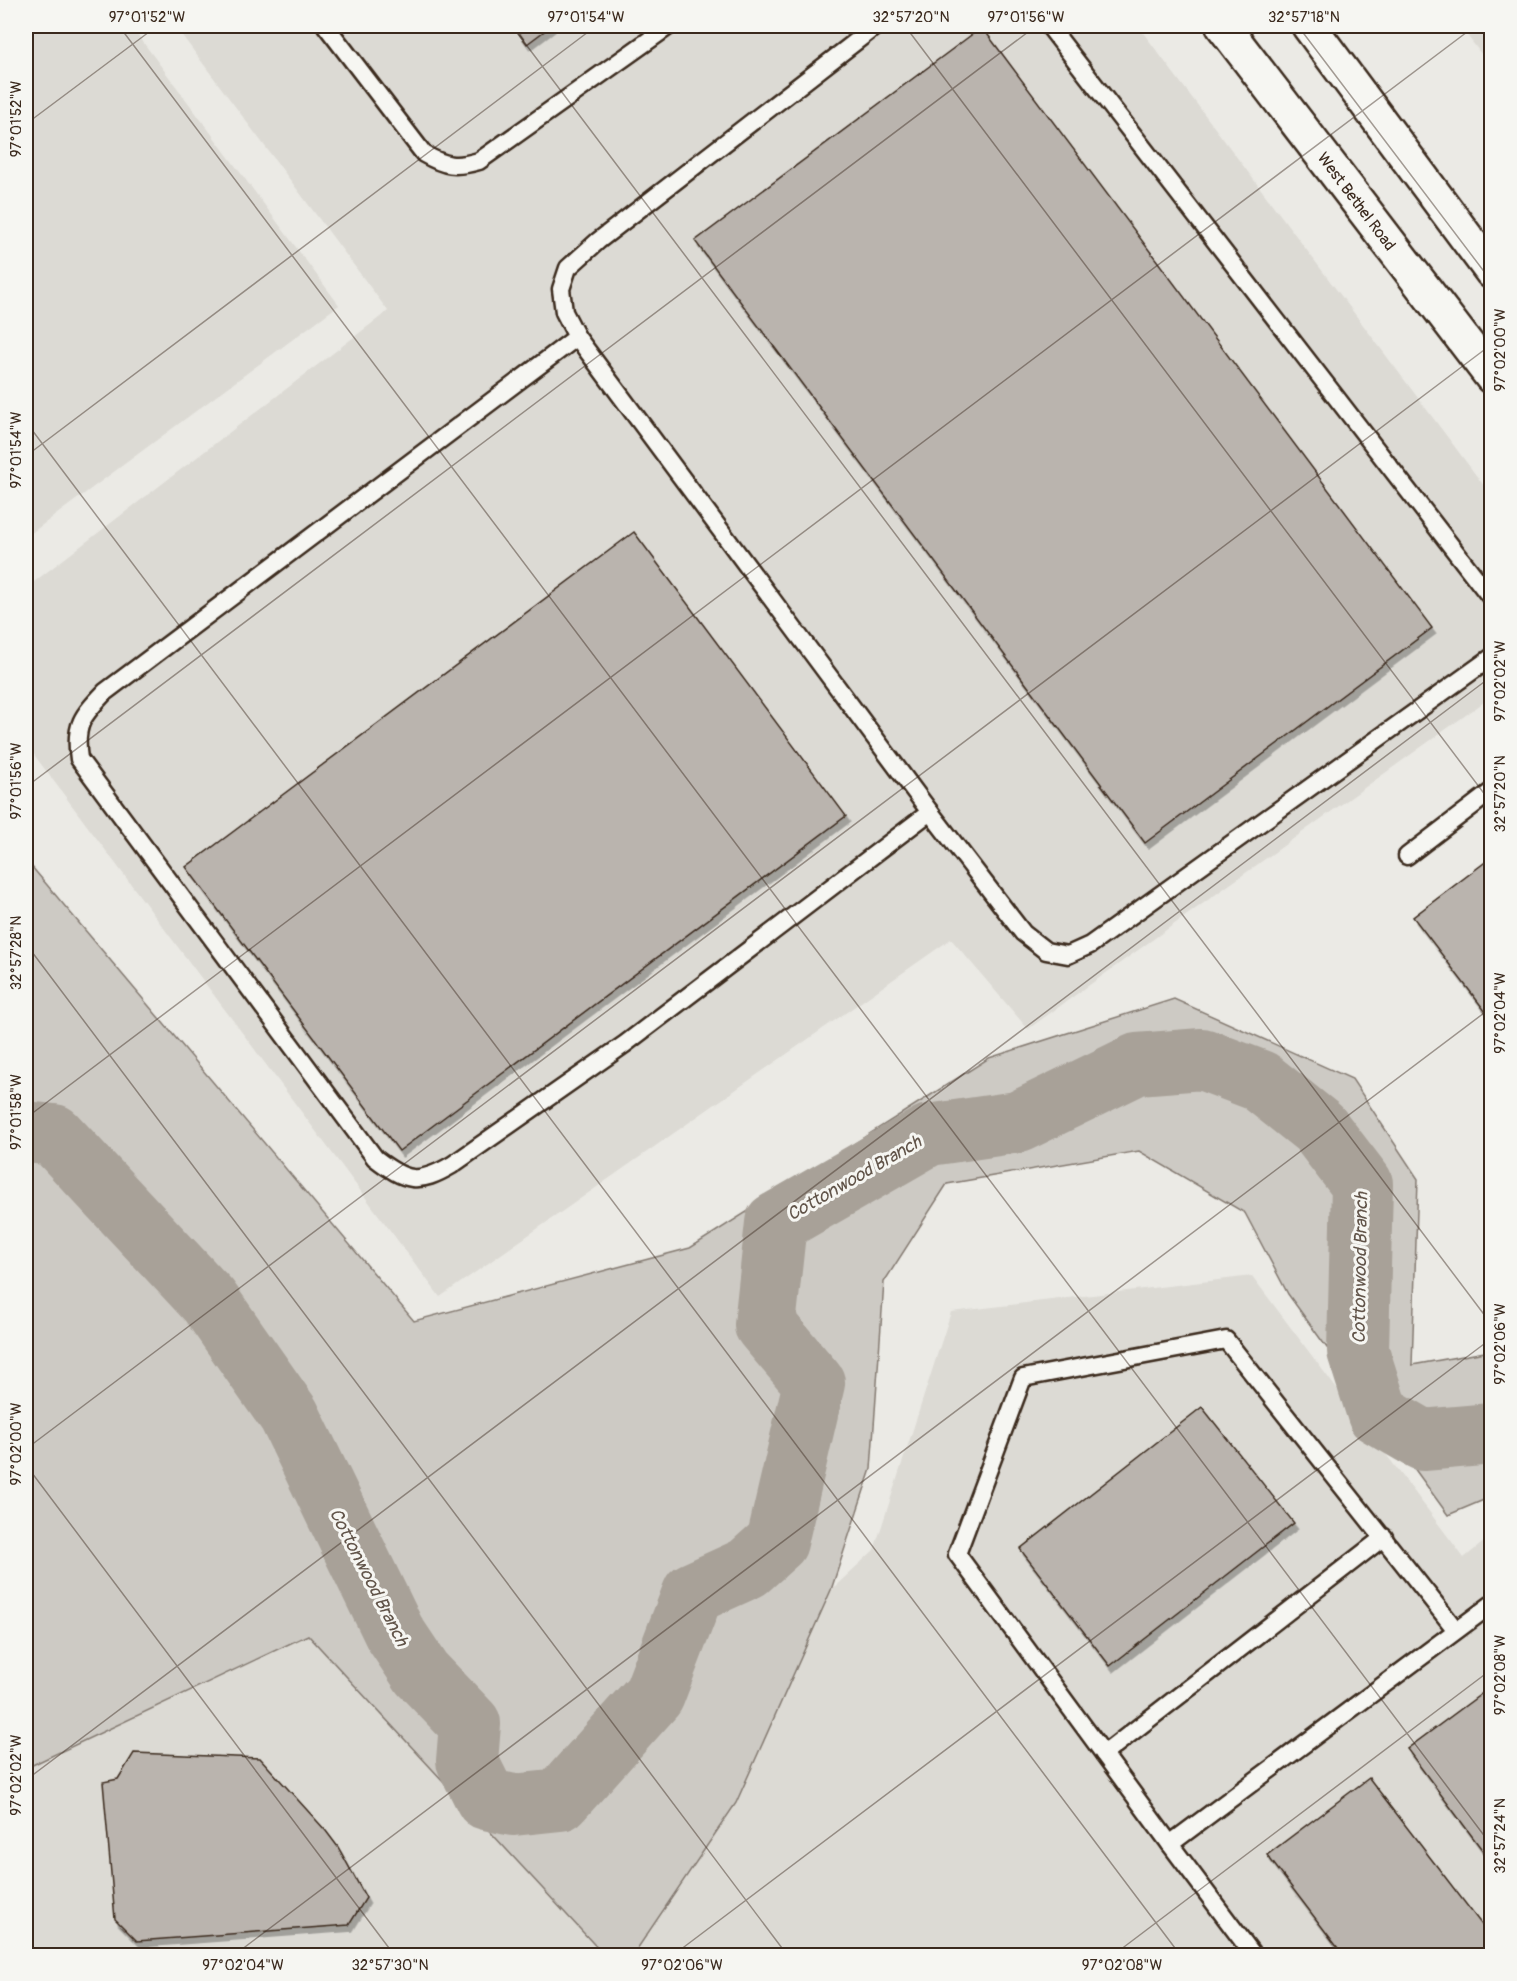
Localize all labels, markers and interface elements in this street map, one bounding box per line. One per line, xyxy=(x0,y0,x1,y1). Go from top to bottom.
text: 97°01'52"W xyxy=(109,8,186,27)
text: 97°01'54"W xyxy=(547,8,625,27)
text: 32°57'20"N xyxy=(872,8,950,27)
text: 97°01'56"W xyxy=(987,8,1065,27)
text: 32°57'18"N xyxy=(1268,8,1340,27)
text: 97°01'52"W xyxy=(7,80,26,157)
street label: West Bethel Road xyxy=(1313,149,1400,255)
text: 97°02'00"W xyxy=(1491,308,1510,392)
text: 97°01'54"W xyxy=(7,411,26,489)
text: 97°02'02"W xyxy=(1491,640,1510,722)
text: 97°01'56"W xyxy=(7,742,26,820)
text: 32°57'20"N xyxy=(1491,755,1510,833)
text: 32°57'28"N xyxy=(7,916,26,990)
text: 97°02'04"W xyxy=(1491,972,1510,1054)
text: 97°01'58"W xyxy=(7,1074,26,1150)
water label: Cottonwood Branch xyxy=(783,1130,927,1226)
water label: Cottonwood Branch xyxy=(1348,1191,1373,1344)
text: 97°02'06"W xyxy=(1491,1303,1510,1385)
text: 97°02'00"W xyxy=(7,1402,26,1486)
water label: Cottonwood Branch xyxy=(324,1505,414,1651)
text: 97°02'08"W xyxy=(1491,1635,1510,1715)
text: 97°02'02"W xyxy=(7,1734,26,1816)
text: 32°57'24"N xyxy=(1491,1798,1510,1874)
text: 97°02'04"W xyxy=(202,1956,284,1975)
text: 32°57'30"N xyxy=(351,1956,429,1975)
text: 97°02'06"W xyxy=(641,1956,723,1975)
text: 97°02'08"W xyxy=(1082,1956,1162,1975)

